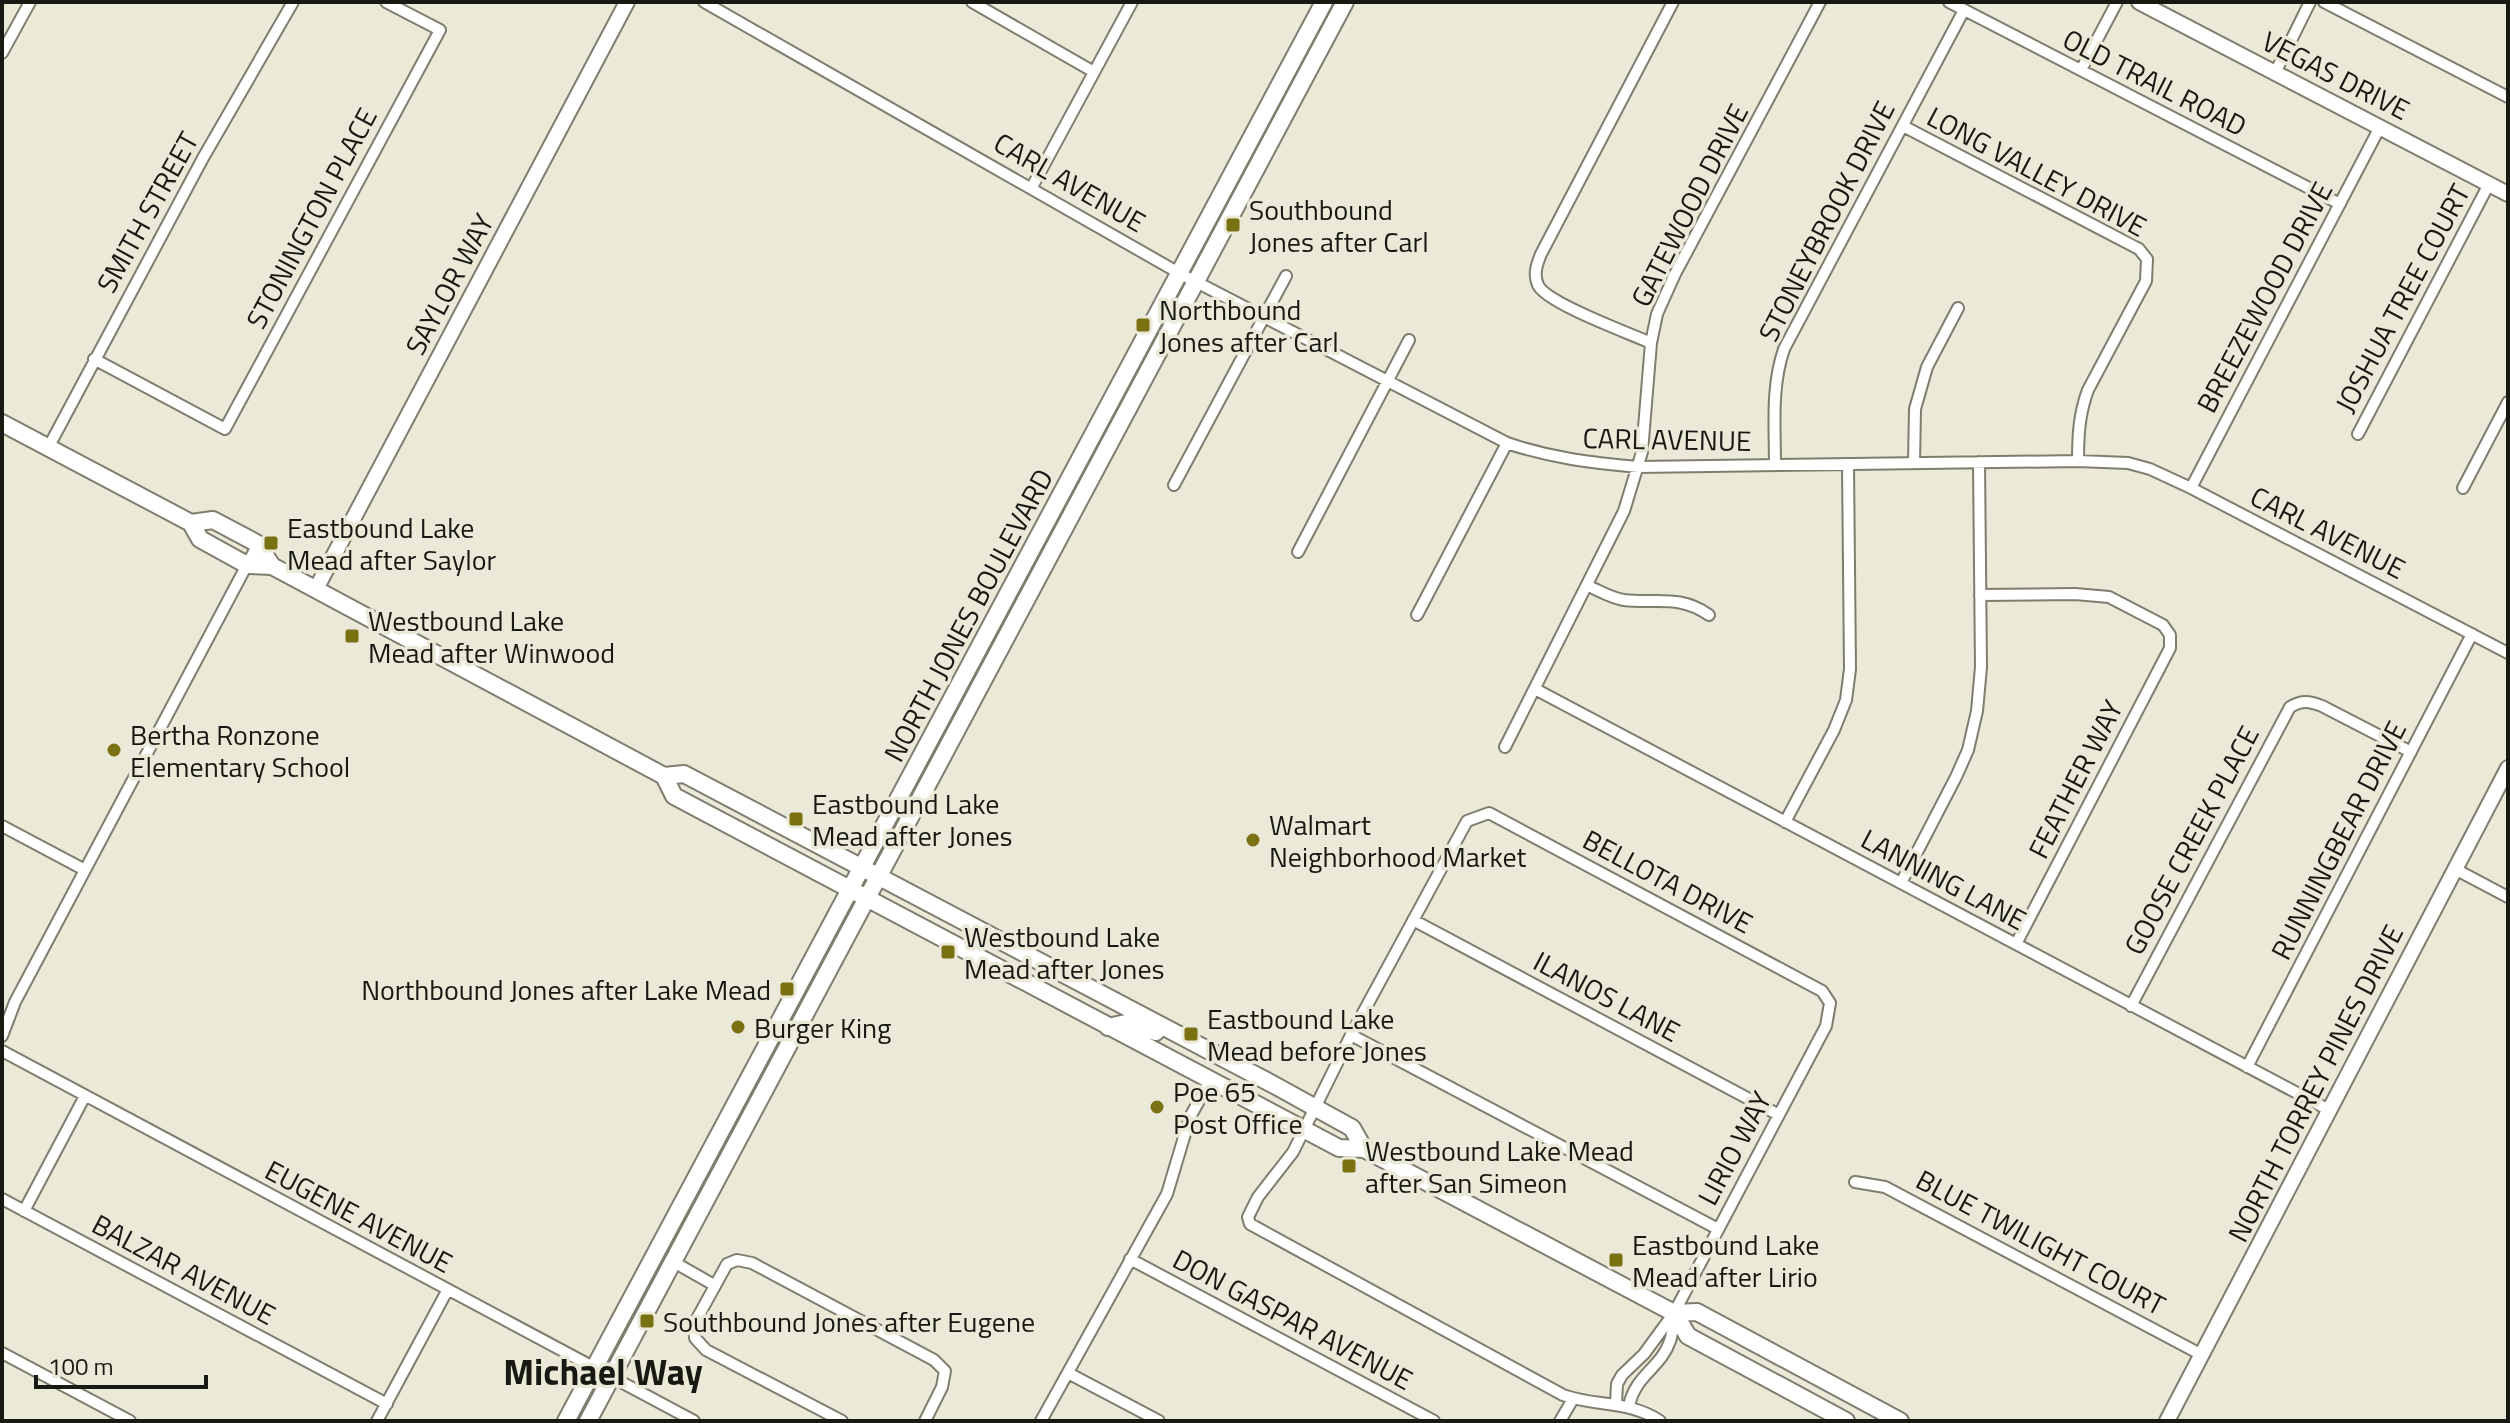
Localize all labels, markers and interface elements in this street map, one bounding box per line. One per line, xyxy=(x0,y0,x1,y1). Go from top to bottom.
street label: OLD TRAIL ROAD xyxy=(2056,17,2254,147)
street label: VEGAS DRIVE xyxy=(2255,19,2417,131)
street label: STONEYBROOK DRIVE xyxy=(1747,93,1905,349)
street label: LONG VALLEY DRIVE xyxy=(1919,95,2155,247)
street label: GATEWOOD DRIVE xyxy=(1619,96,1759,314)
street label: STONINGTON PLACE xyxy=(235,100,387,336)
street label: CARL AVENUE xyxy=(986,121,1154,243)
street label: SMITH STREET xyxy=(85,123,209,300)
street label: BREEZEWOOD DRIVE xyxy=(2185,174,2343,420)
street label: JOSHUA TREE COURT xyxy=(2323,176,2481,420)
place label: Southbound Jones after Carl xyxy=(1249,188,1429,263)
street label: SAYLOR WAY xyxy=(394,206,504,362)
marker: Southbound Jones after Carl xyxy=(1224,216,1242,234)
place label: Northbound Jones after Carl xyxy=(1159,288,1339,363)
marker: Northbound Jones after Carl xyxy=(1134,316,1152,334)
street label: CARL AVENUE xyxy=(1582,416,1752,462)
street label: NORTH JONES BOULEVARD xyxy=(872,461,1064,769)
street label: CARL AVENUE xyxy=(2243,475,2413,589)
place label: Eastbound Lake Mead after Saylor xyxy=(287,506,496,581)
marker: Eastbound Lake Mead after Saylor xyxy=(262,534,280,552)
place label: Westbound Lake Mead after Winwood xyxy=(368,599,615,674)
marker: Westbound Lake Mead after Winwood xyxy=(343,627,361,645)
street label: FEATHER WAY xyxy=(2017,692,2133,866)
place label: Bertha Ronzone Elementary School xyxy=(130,713,350,788)
street label: RUNNINGBEAR DRIVE xyxy=(2259,713,2417,967)
street label: GOOSE CREEK PLACE xyxy=(2112,718,2270,962)
marker: Bertha Ronzone Elementary School xyxy=(105,741,123,759)
place label: Eastbound Lake Mead after Jones xyxy=(812,782,1013,857)
place label: Walmart Neighborhood Market xyxy=(1269,803,1527,878)
marker: Eastbound Lake Mead after Jones xyxy=(787,810,805,828)
street label: LANNING LANE xyxy=(1854,817,2034,941)
street label: BELLOTA DRIVE xyxy=(1575,818,1761,944)
marker: Walmart Neighborhood Market xyxy=(1244,831,1262,849)
place label: Westbound Lake Mead after Jones xyxy=(964,915,1165,990)
street label: NORTH TORREY PINES DRIVE xyxy=(2216,917,2414,1249)
street label: ILANOS LANE xyxy=(1526,939,1688,1053)
marker: Westbound Lake Mead after Jones xyxy=(939,943,957,961)
place label: Northbound Jones after Lake Mead xyxy=(361,968,771,1011)
marker: Northbound Jones after Lake Mead xyxy=(778,980,796,998)
place label: Eastbound Lake Mead before Jones xyxy=(1207,997,1427,1072)
place label: Burger King xyxy=(754,1006,891,1049)
marker: Burger King xyxy=(729,1018,747,1036)
marker: Eastbound Lake Mead before Jones xyxy=(1182,1025,1200,1043)
place label: Poe 65 Post Office xyxy=(1173,1070,1303,1145)
street label: LIRIO WAY xyxy=(1686,1083,1782,1213)
marker: Poe 65 Post Office xyxy=(1148,1098,1166,1116)
place label: Westbound Lake Mead after San Simeon xyxy=(1365,1129,1634,1204)
street label: EUGENE AVENUE xyxy=(258,1148,460,1284)
marker: Westbound Lake Mead after San Simeon xyxy=(1340,1157,1358,1175)
street label: BLUE TWILIGHT COURT xyxy=(1909,1158,2174,1326)
street label: BALZAR AVENUE xyxy=(85,1203,283,1335)
place label: Eastbound Lake Mead after Lirio xyxy=(1632,1223,1819,1298)
street label: DON GASPAR AVENUE xyxy=(1165,1237,1421,1401)
marker: Eastbound Lake Mead after Lirio xyxy=(1607,1251,1625,1269)
place label: Southbound Jones after Eugene xyxy=(663,1300,1035,1343)
marker: Southbound Jones after Eugene xyxy=(638,1312,656,1330)
scale bar xyxy=(36,1339,206,1389)
district label: Michael Way xyxy=(503,1344,703,1399)
text: 100 m xyxy=(48,1348,114,1384)

